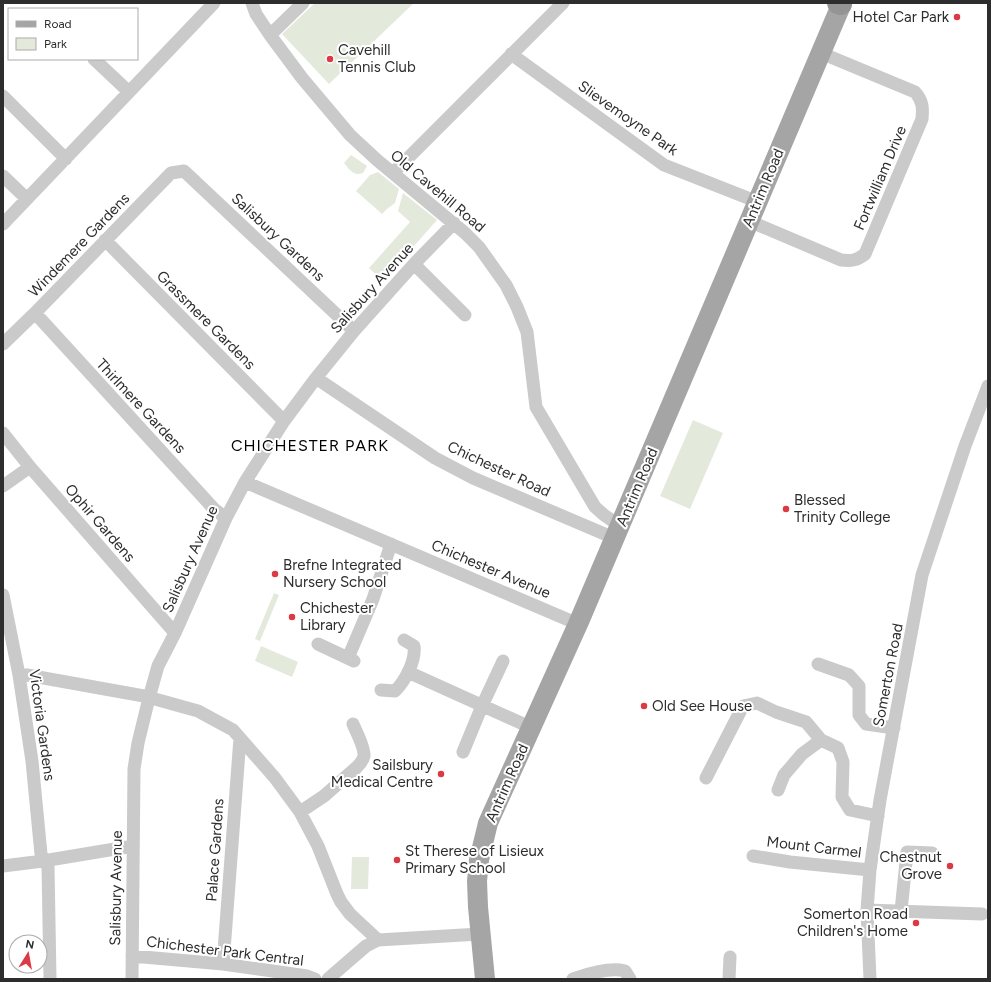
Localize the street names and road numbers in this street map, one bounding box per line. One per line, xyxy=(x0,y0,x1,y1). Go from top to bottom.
street label: Slievemoyne Park xyxy=(575,77,682,160)
street label: Fortwilliam Drive xyxy=(850,123,910,233)
street label: Old Cavehill Road xyxy=(387,146,489,236)
street label: Antrim Road xyxy=(738,146,788,230)
street label: Windemere Gardens xyxy=(25,189,133,301)
street label: Salisbury Gardens xyxy=(228,189,328,285)
street label: Salisbury Avenue xyxy=(327,239,417,337)
street label: Grassmere Gardens xyxy=(153,267,259,373)
street label: Thirlmere Gardens xyxy=(93,355,189,457)
street label: Chichester Road xyxy=(445,437,553,501)
street label: Antrim Road xyxy=(612,445,662,529)
street label: Ophir Gardens xyxy=(61,480,139,566)
street label: Salisbury Avenue xyxy=(158,503,222,615)
street label: Chichester Avenue xyxy=(429,536,553,602)
street label: Somerton Road xyxy=(869,622,907,728)
street label: Victoria Gardens xyxy=(25,668,59,782)
street label: Antrim Road xyxy=(482,741,532,825)
street label: Palace Gardens xyxy=(202,798,228,902)
street label: Salisbury Avenue xyxy=(106,830,126,946)
street label: Mount Carmel xyxy=(766,832,862,862)
street label: Chichester Park Central xyxy=(145,932,305,970)

